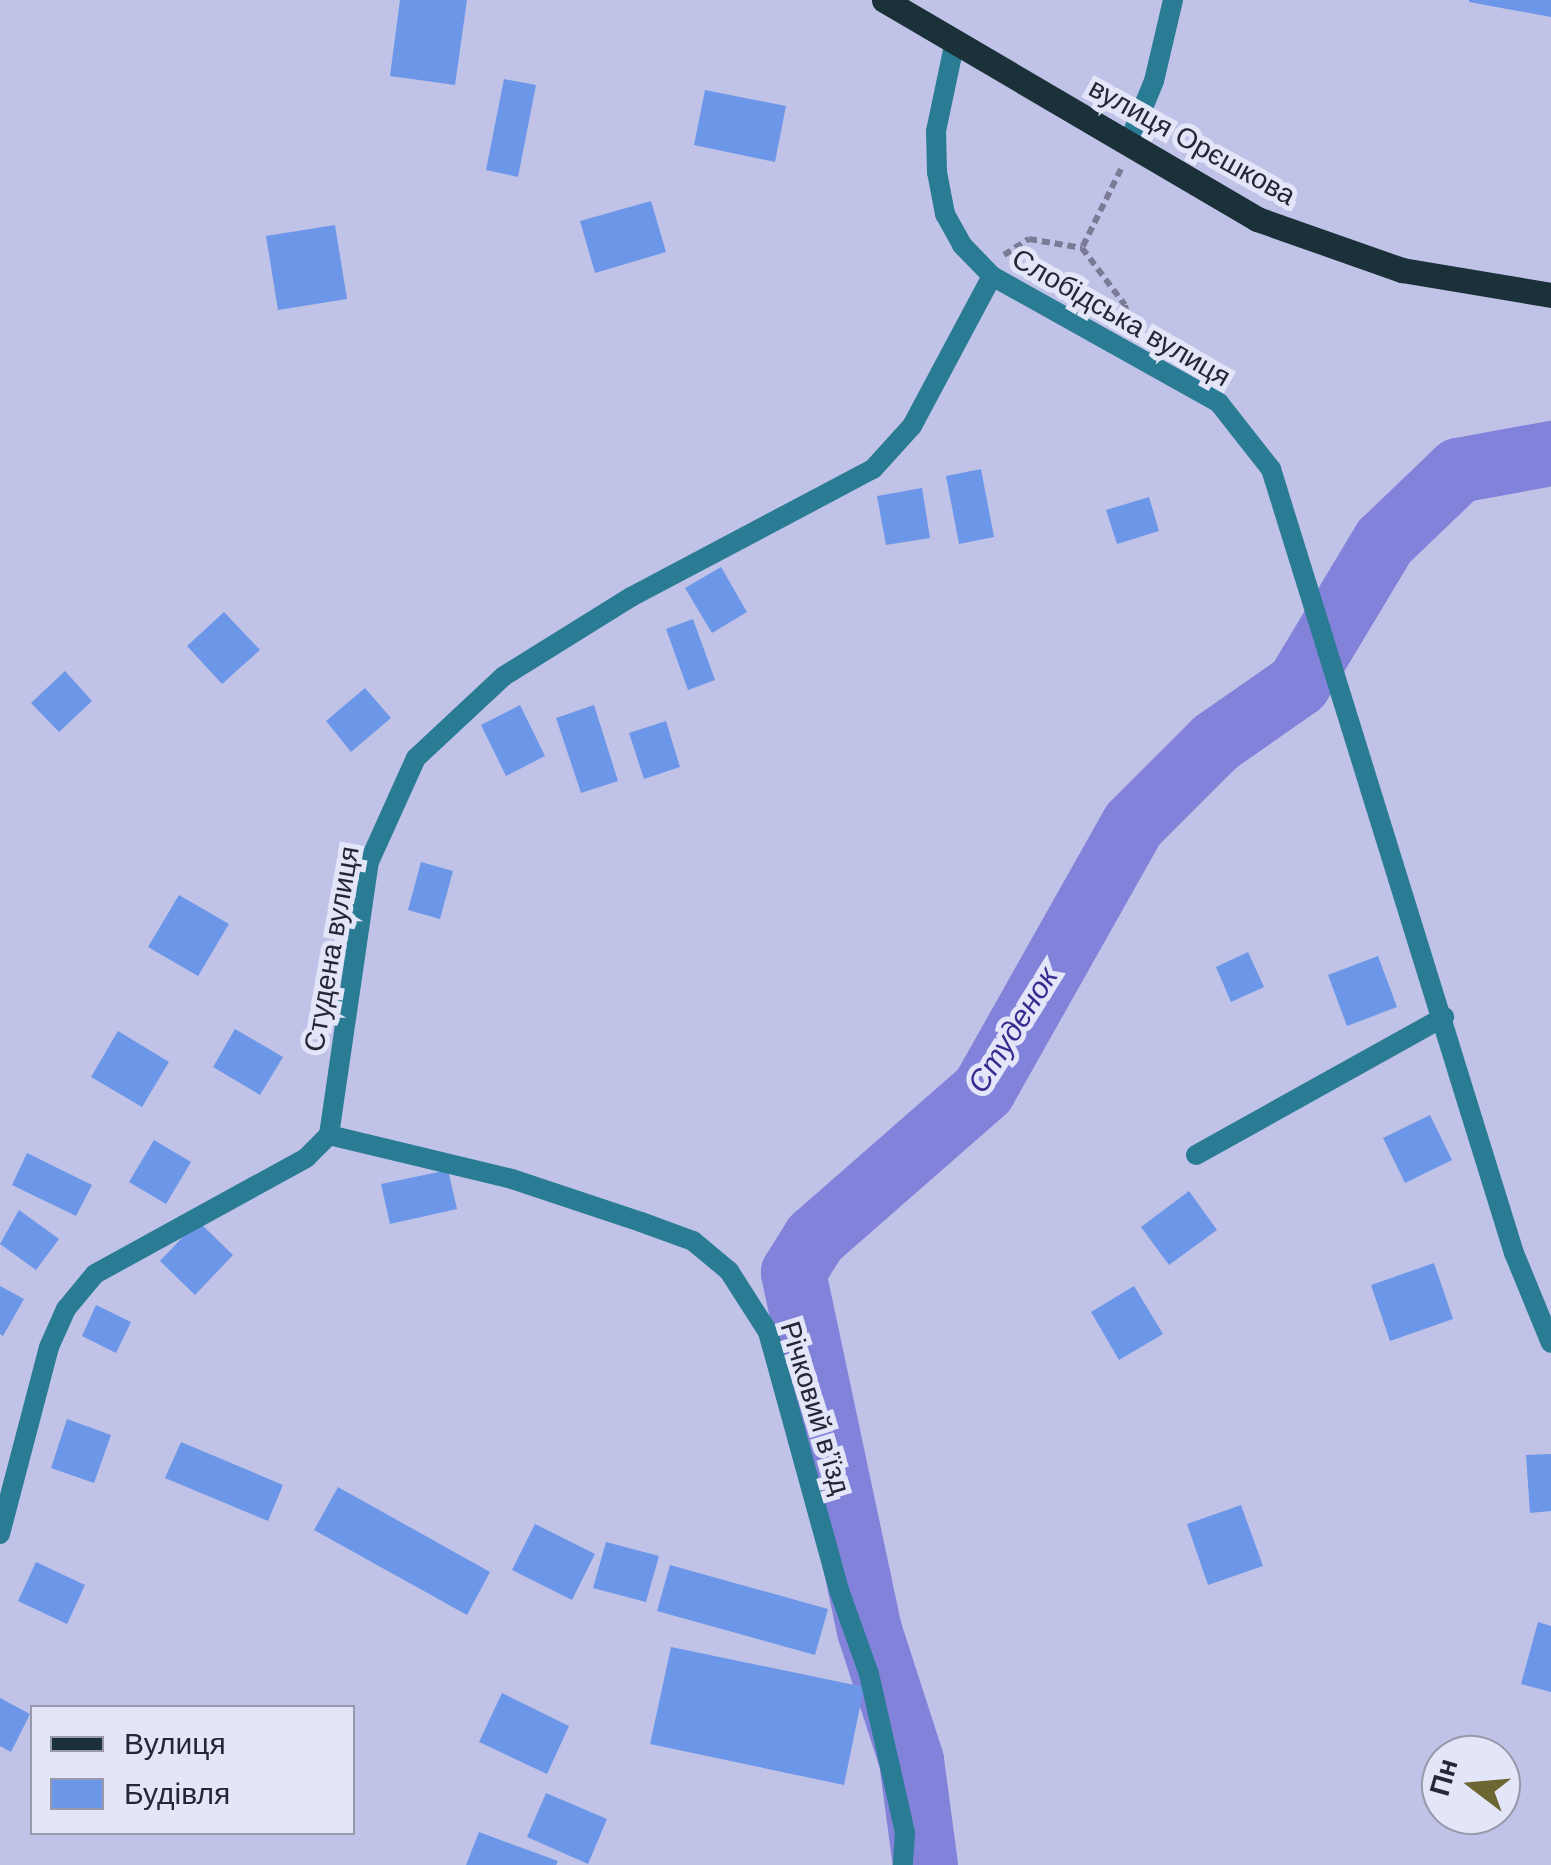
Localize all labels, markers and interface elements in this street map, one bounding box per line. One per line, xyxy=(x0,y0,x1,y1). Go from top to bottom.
street label: вулиця Орєшкова xyxy=(1083,71,1301,213)
street label: Слобідська вулиця xyxy=(1006,242,1236,394)
street label: Студена вулиця xyxy=(297,844,367,1054)
water label: Студенок xyxy=(960,960,1066,1100)
street label: Річковий в’їзд xyxy=(773,1318,857,1498)
legend xyxy=(30,1705,355,1835)
text: Вулиця xyxy=(124,1727,226,1760)
north arrow xyxy=(1421,1735,1521,1835)
text: Пн xyxy=(1424,1755,1464,1799)
text: Будівля xyxy=(124,1777,230,1810)

